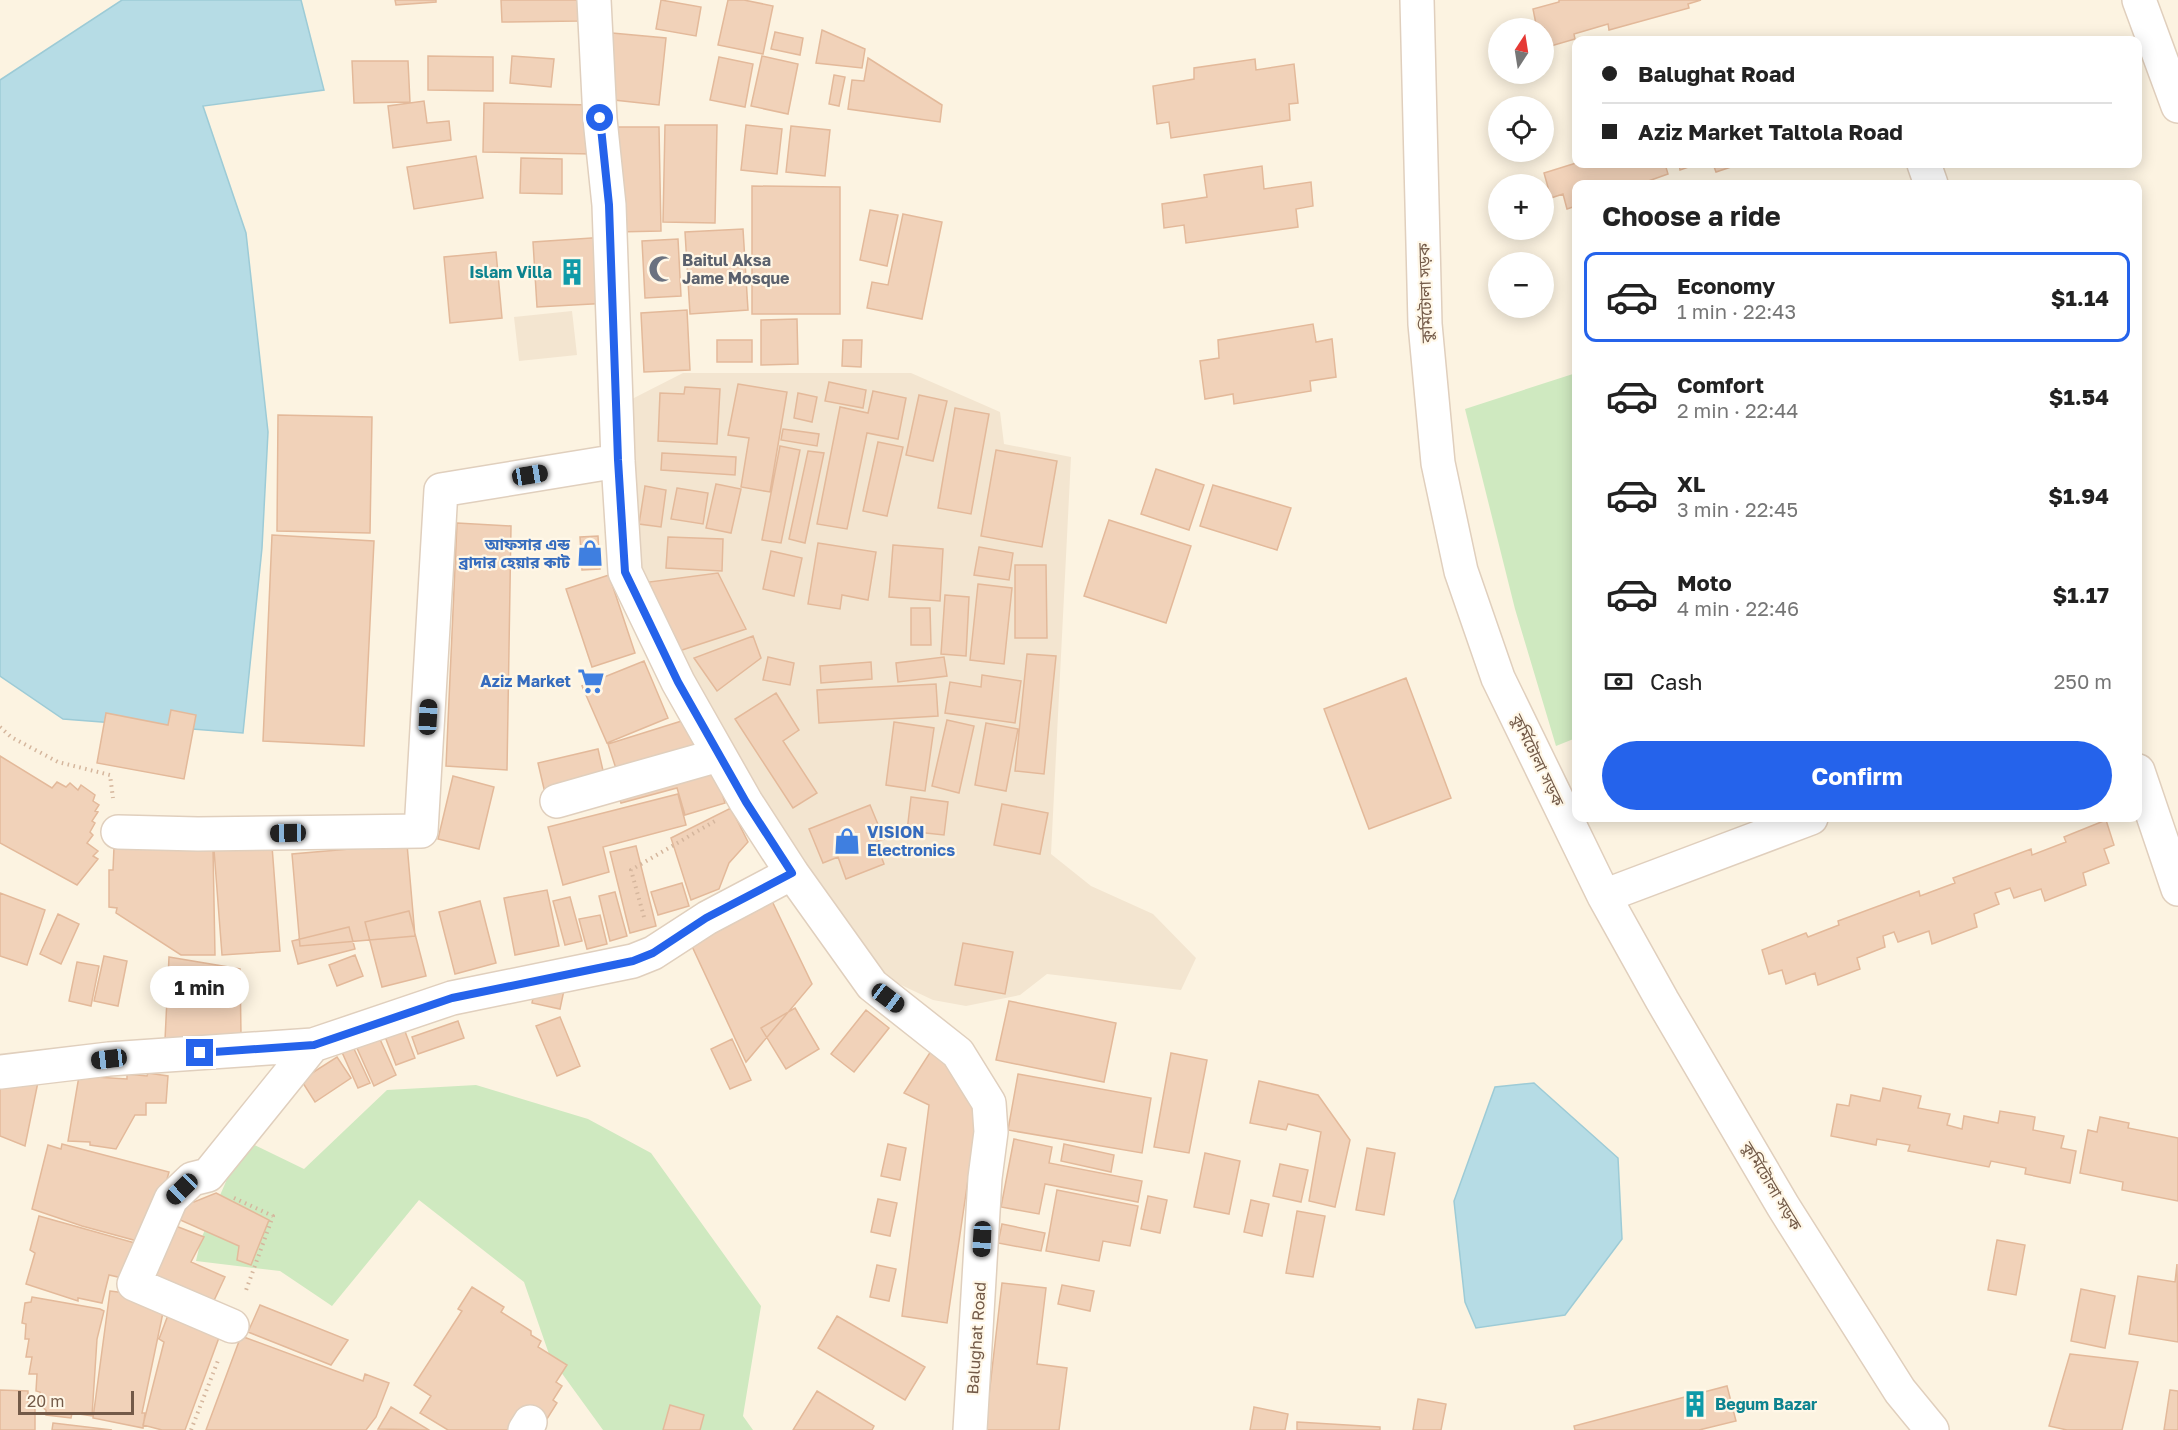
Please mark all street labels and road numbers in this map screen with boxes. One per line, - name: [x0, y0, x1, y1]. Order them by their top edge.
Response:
- street label: কুর্মিটোলা সড়ক: [1413, 242, 1437, 344]
- street label: কুর্মিটোলা সড়ক: [1507, 710, 1569, 810]
- street label: কুর্মিটোলা সড়ক: [1737, 1137, 1807, 1235]
- street label: Balughat Road: [962, 1281, 990, 1395]

